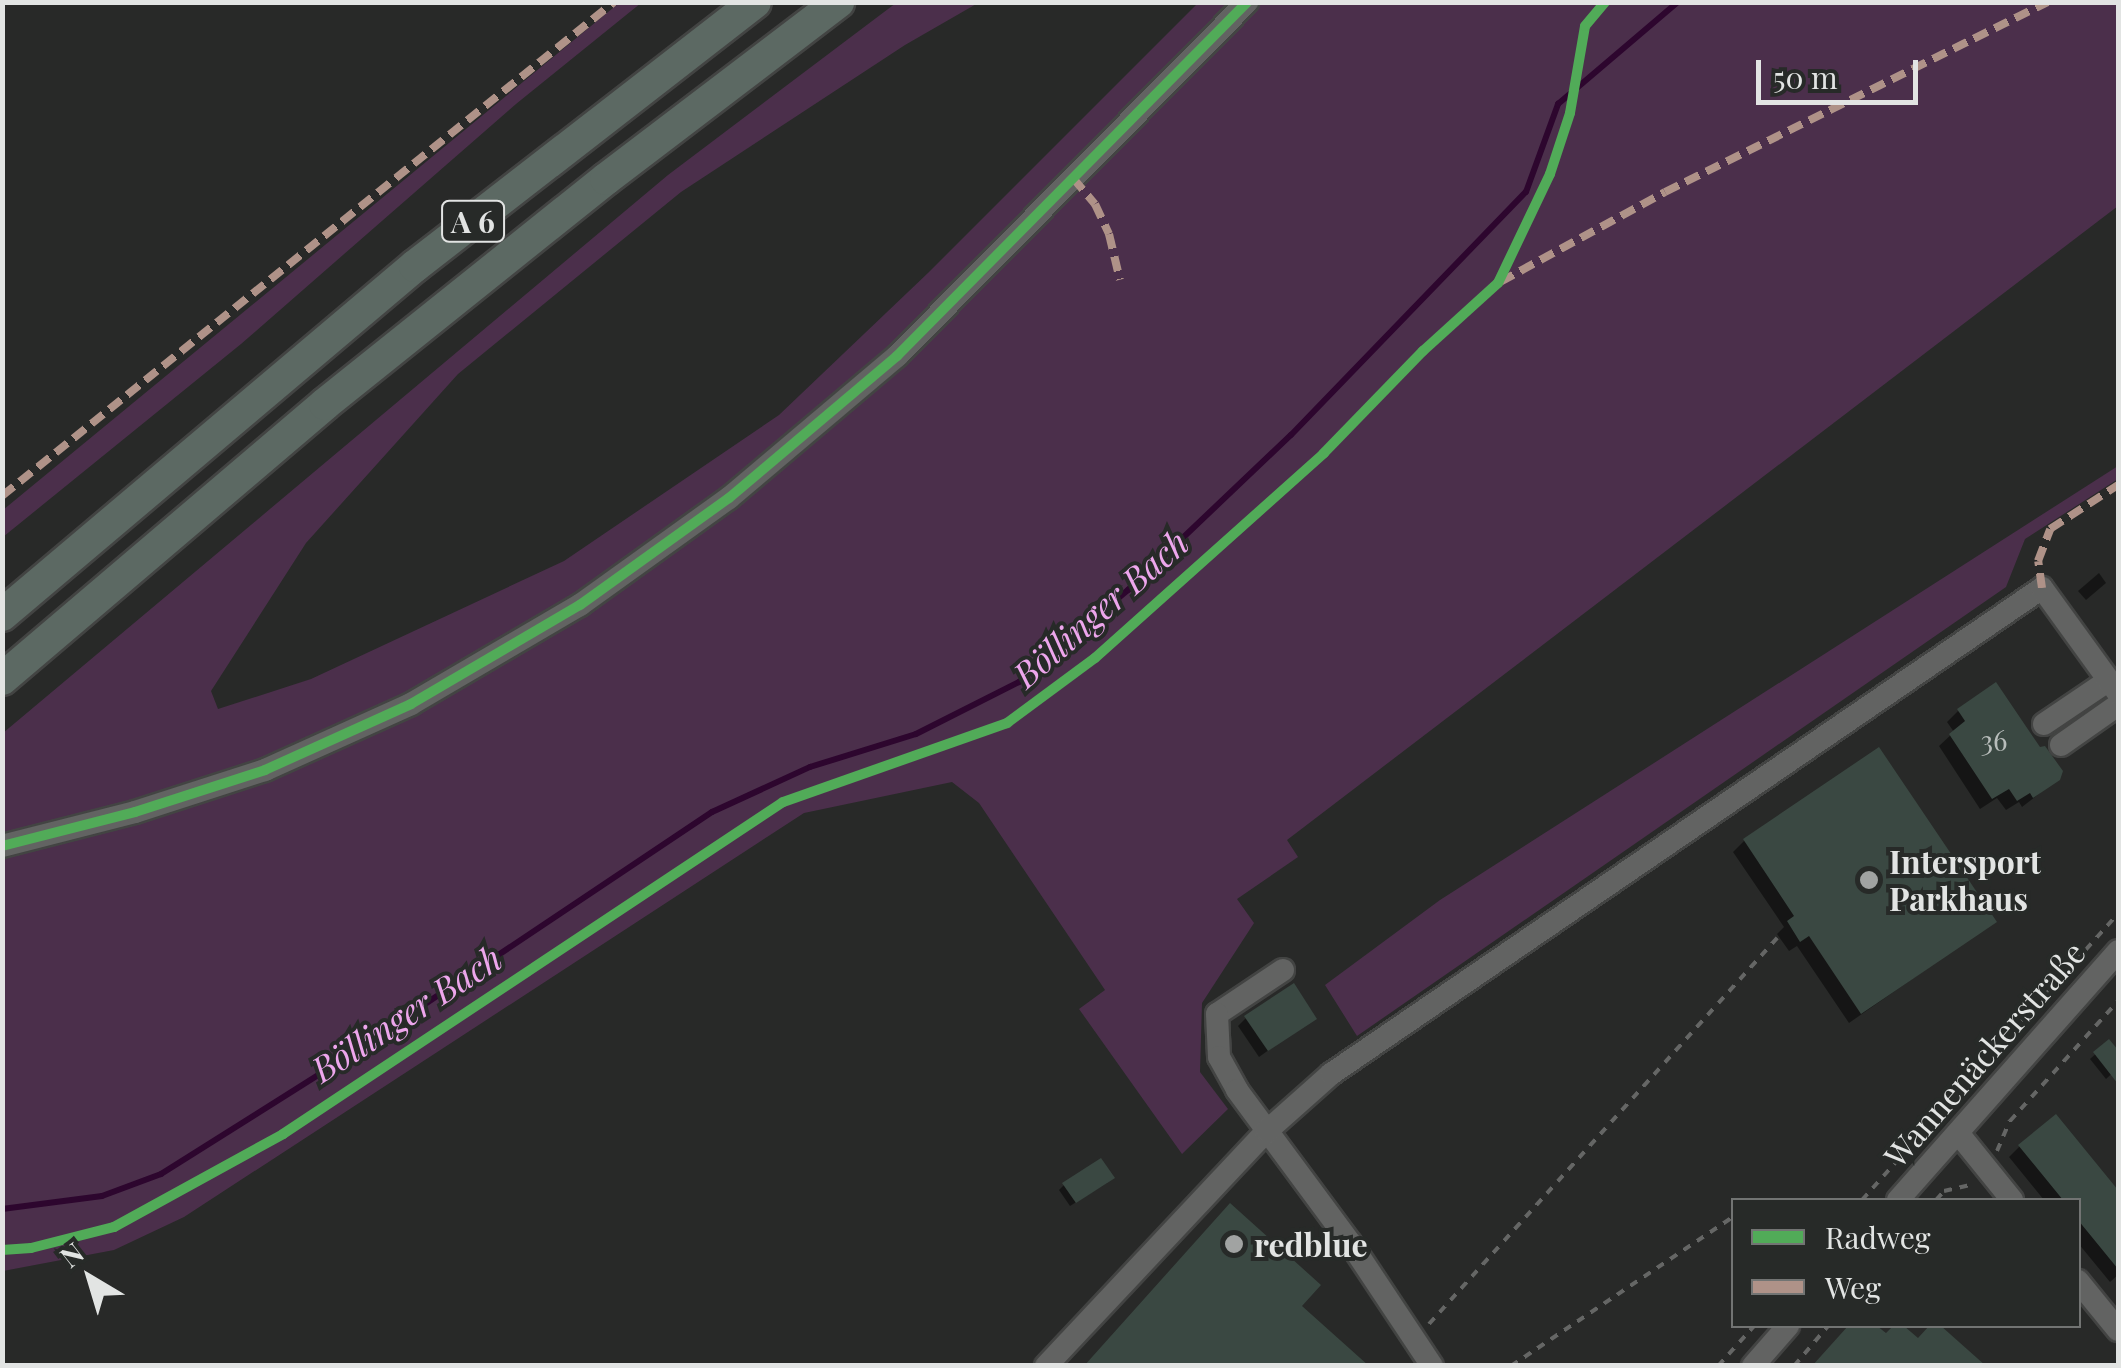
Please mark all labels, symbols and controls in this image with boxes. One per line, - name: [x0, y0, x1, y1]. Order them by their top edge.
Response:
- scale bar: [1761, 40, 1924, 102]
- text: 50 m: [1773, 57, 1838, 97]
- road number: A 6: [440, 196, 506, 246]
- water label: Böllinger Bach: [1004, 521, 1196, 695]
- house number: 36: [1980, 723, 2008, 757]
- place label: Intersport Parkhaus: [1889, 843, 2041, 918]
- marker: Intersport Parkhaus: [1858, 869, 1880, 891]
- street label: Wannenäckerstraße: [1876, 933, 2092, 1175]
- water label: Böllinger Bach: [303, 936, 509, 1090]
- legend: [1731, 1198, 2081, 1328]
- text: Radweg: [1825, 1217, 1931, 1257]
- place label: redblue: [1254, 1225, 1368, 1263]
- north arrow: [40, 1228, 140, 1328]
- text: N: [52, 1233, 91, 1275]
- marker: redblue: [1223, 1233, 1245, 1255]
- text: Weg: [1825, 1267, 1881, 1307]

